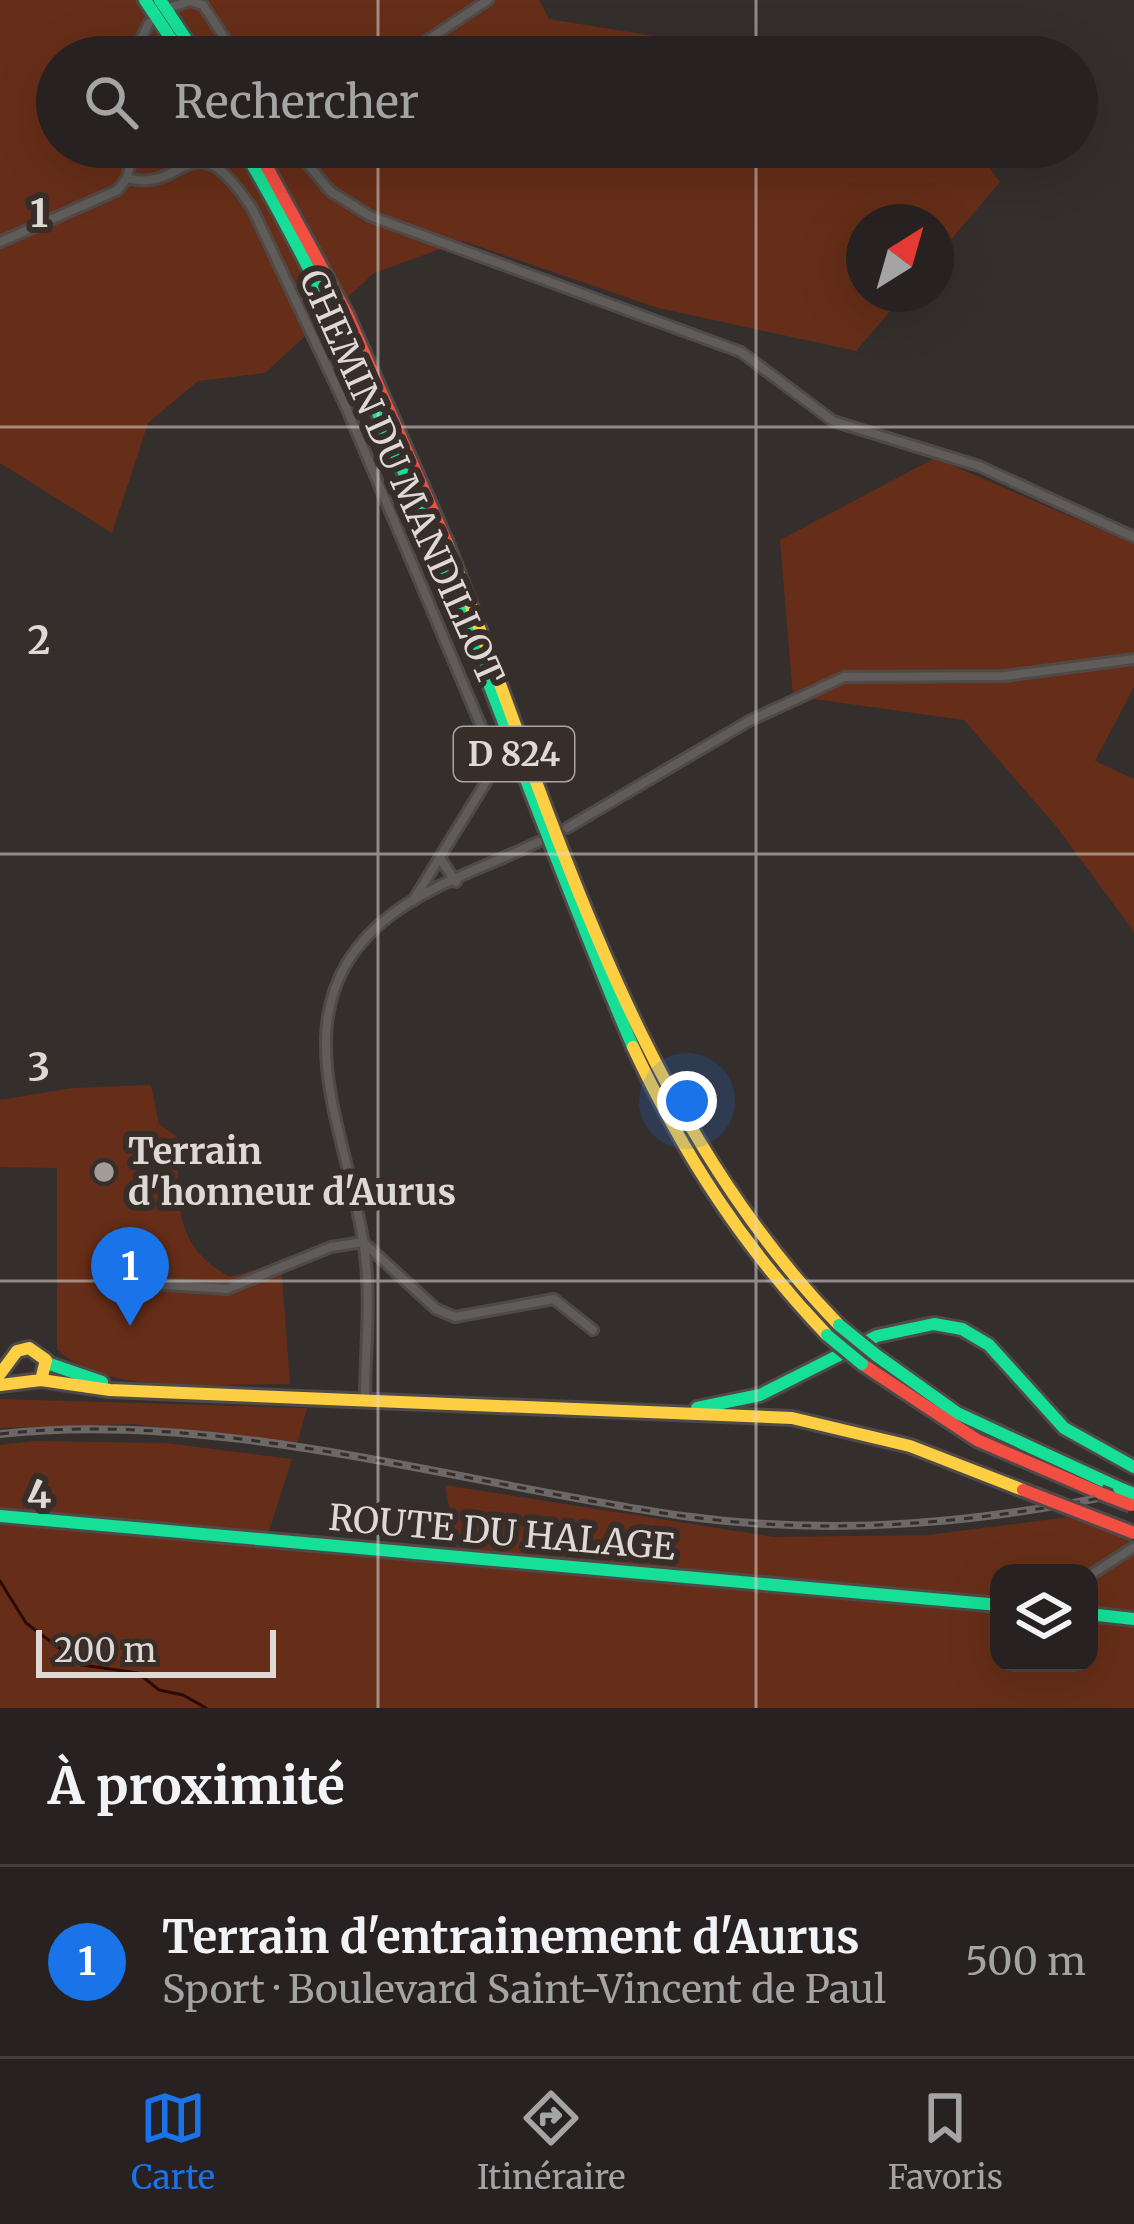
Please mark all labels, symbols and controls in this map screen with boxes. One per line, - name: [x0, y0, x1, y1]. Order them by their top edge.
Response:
- search box: [36, 36, 1098, 168]
- icon: search: [78, 69, 144, 135]
- text: Rechercher: [174, 74, 419, 130]
- text: 1: [30, 189, 48, 238]
- north arrow: [846, 204, 954, 312]
- street label: CHEMIN DU MANDILLOT: [290, 263, 513, 692]
- text: 2: [28, 616, 50, 665]
- road number: D 824: [454, 727, 574, 781]
- text: 3: [28, 1043, 50, 1092]
- your location: [657, 1071, 717, 1131]
- place label: Terrain d'honneur d'Aurus: [128, 1129, 456, 1215]
- marker: Terrain d'honneur d'Aurus: [91, 1159, 117, 1185]
- pin: 1: [91, 1227, 169, 1326]
- text: 4: [27, 1470, 52, 1519]
- street label: ROUTE DU HALAGE: [327, 1495, 677, 1570]
- map controls: [990, 1564, 1098, 1672]
- button: layers: [990, 1564, 1098, 1672]
- scale bar: [36, 1624, 276, 1677]
- text: 200 m: [54, 1630, 156, 1671]
- text: À proximité: [48, 1754, 345, 1818]
- text: Terrain d'entrainement d'Aurus: [162, 1909, 860, 1965]
- text: 1: [78, 1937, 96, 1986]
- text: 500 m: [965, 1937, 1086, 1986]
- text: Sport · Boulevard Saint-Vincent de Paul: [162, 1965, 886, 2014]
- tab: Carte: [131, 2085, 215, 2198]
- tab: Itinéraire: [477, 2085, 626, 2198]
- tab: Favoris: [888, 2085, 1003, 2198]

